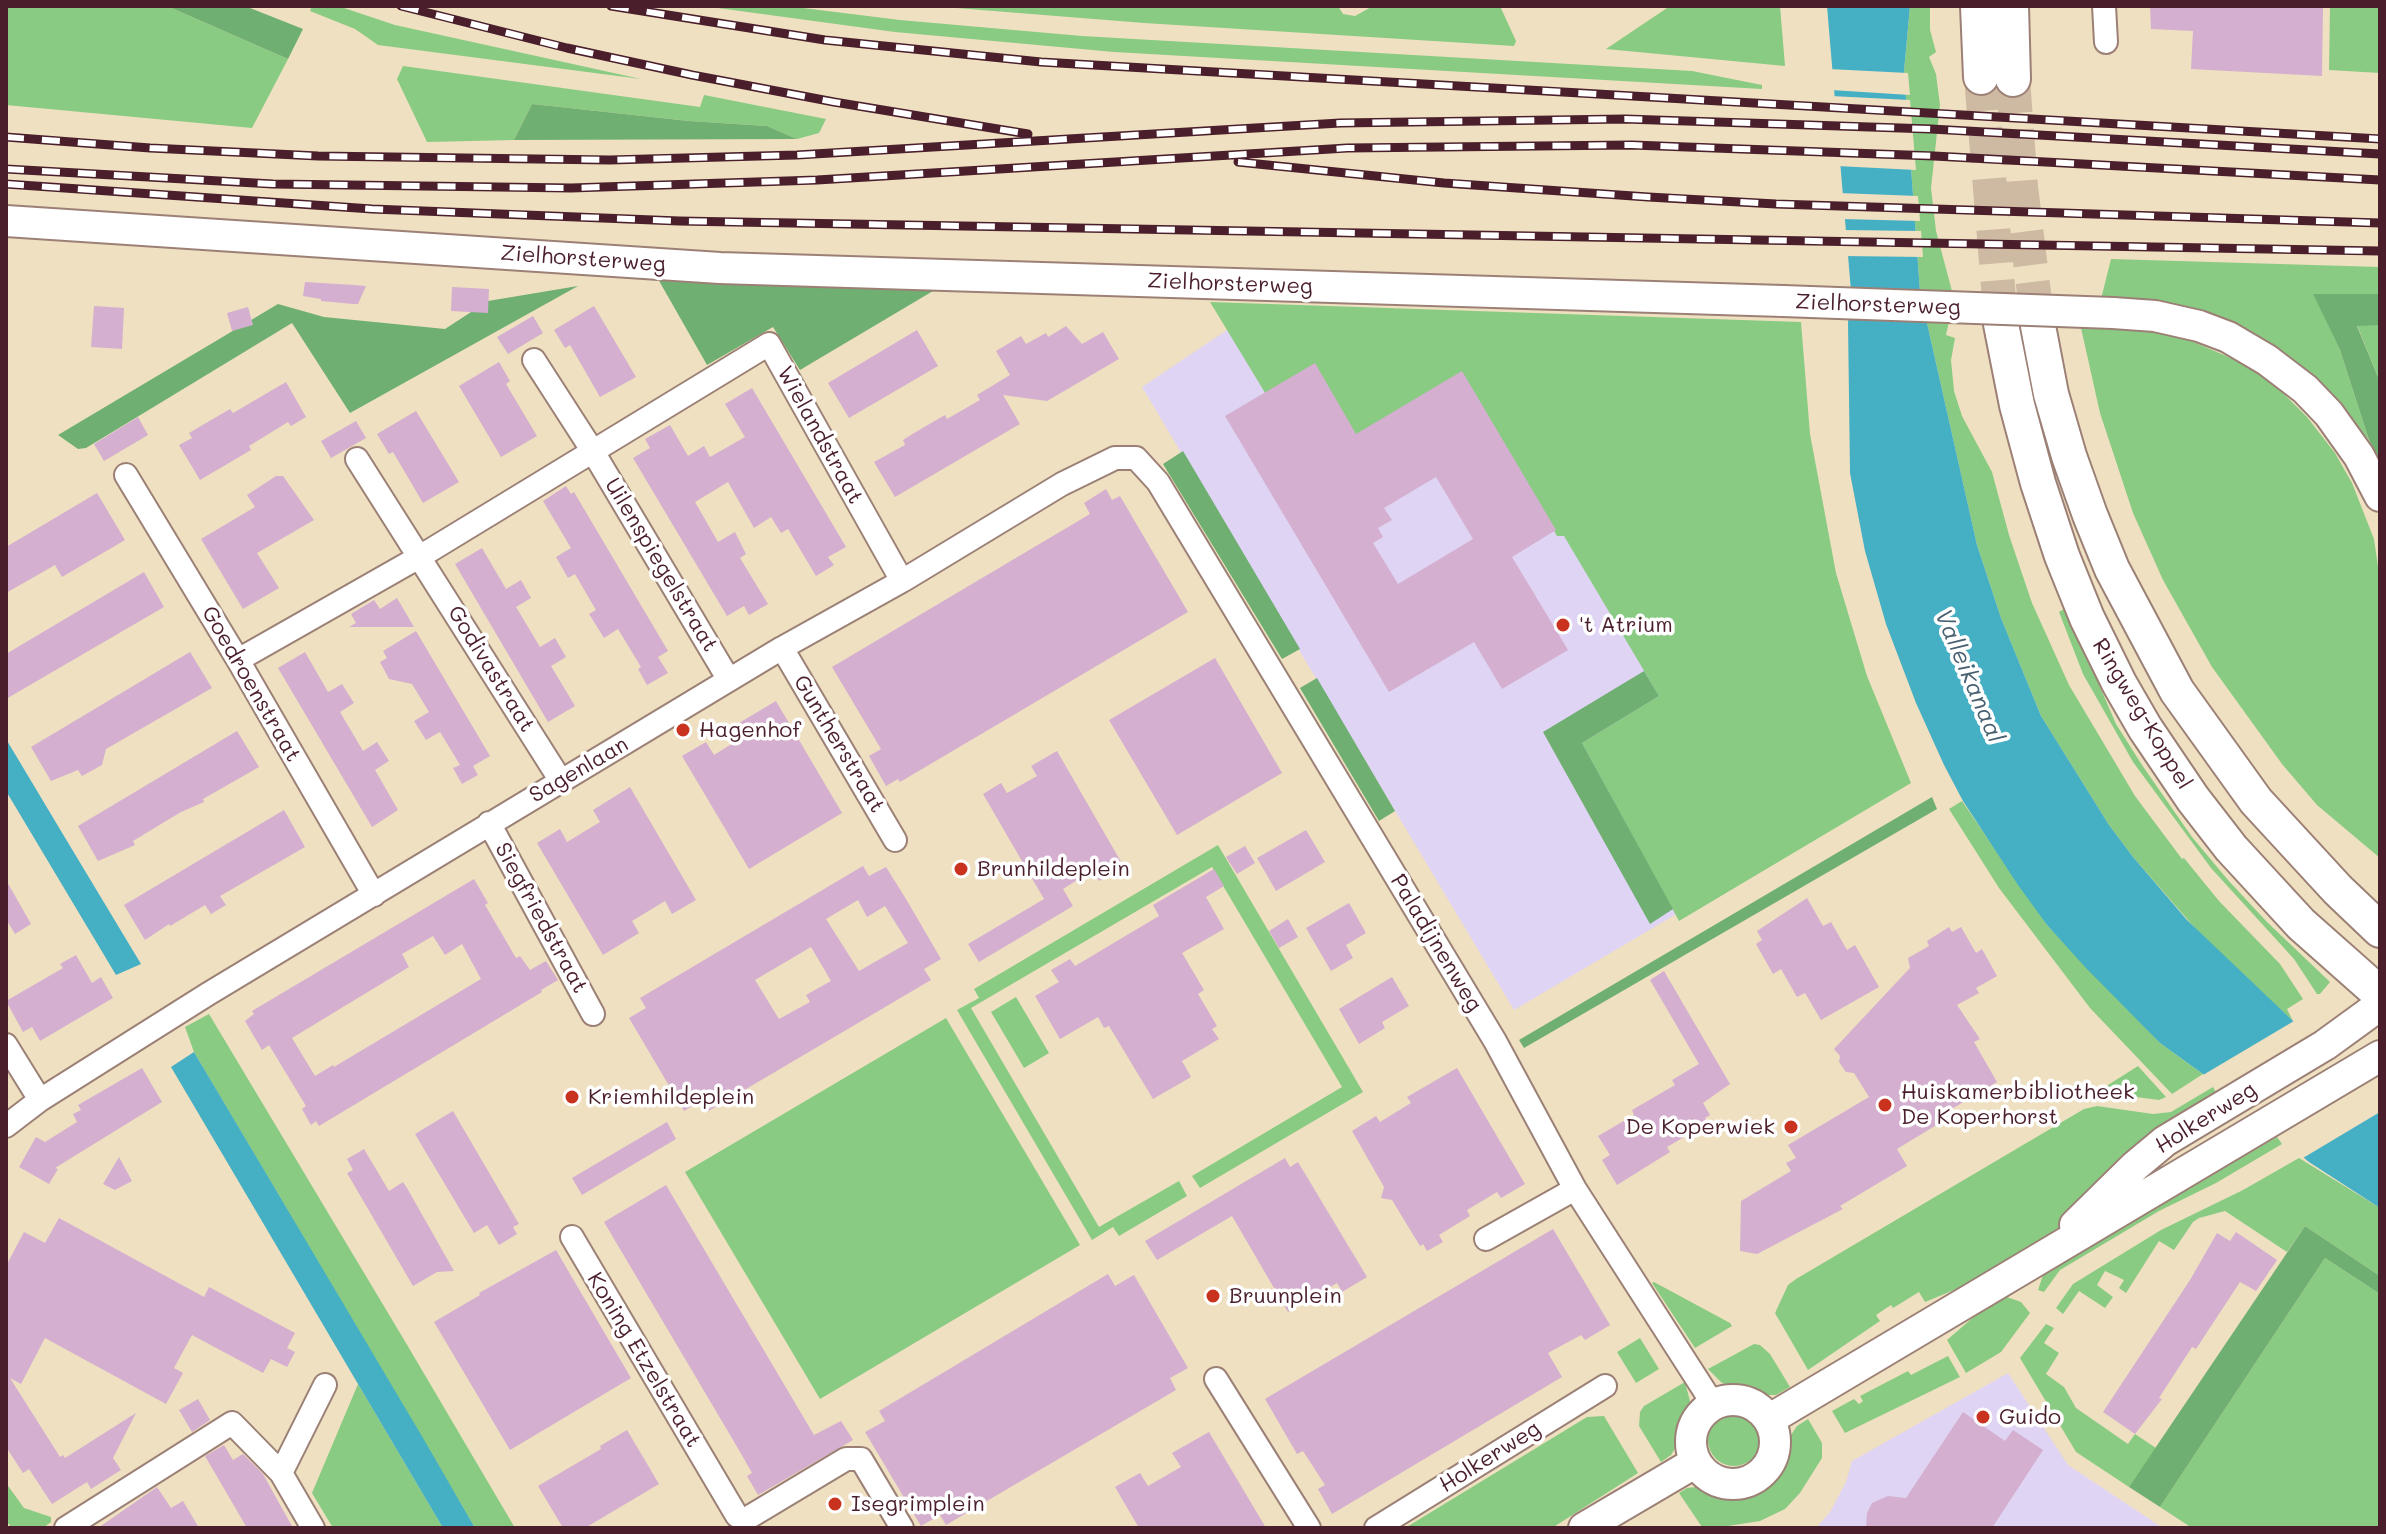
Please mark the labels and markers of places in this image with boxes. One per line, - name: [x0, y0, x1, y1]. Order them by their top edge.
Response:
- place label: 't Atrium: [1579, 612, 1673, 638]
- marker: 't Atrium: [1554, 616, 1572, 634]
- place label: Hagenhof: [699, 717, 801, 743]
- marker: Hagenhof: [674, 721, 692, 739]
- place label: Brunhildeplein: [977, 856, 1130, 882]
- marker: Brunhildeplein: [952, 860, 970, 878]
- place label: Huiskamerbibliotheek De Koperhorst: [1901, 1079, 2135, 1130]
- place label: Kriemhildeplein: [588, 1084, 754, 1110]
- marker: Kriemhildeplein: [563, 1088, 581, 1106]
- marker: Huiskamerbibliotheek De Koperhorst: [1876, 1096, 1894, 1114]
- place label: De Koperwiek: [1625, 1114, 1775, 1140]
- marker: De Koperwiek: [1782, 1118, 1800, 1136]
- place label: Bruunplein: [1229, 1283, 1342, 1309]
- marker: Bruunplein: [1204, 1287, 1222, 1305]
- place label: Guido: [1999, 1404, 2061, 1430]
- marker: Guido: [1974, 1408, 1992, 1426]
- place label: Isegrimplein: [851, 1491, 985, 1517]
- marker: Isegrimplein: [826, 1495, 844, 1513]

